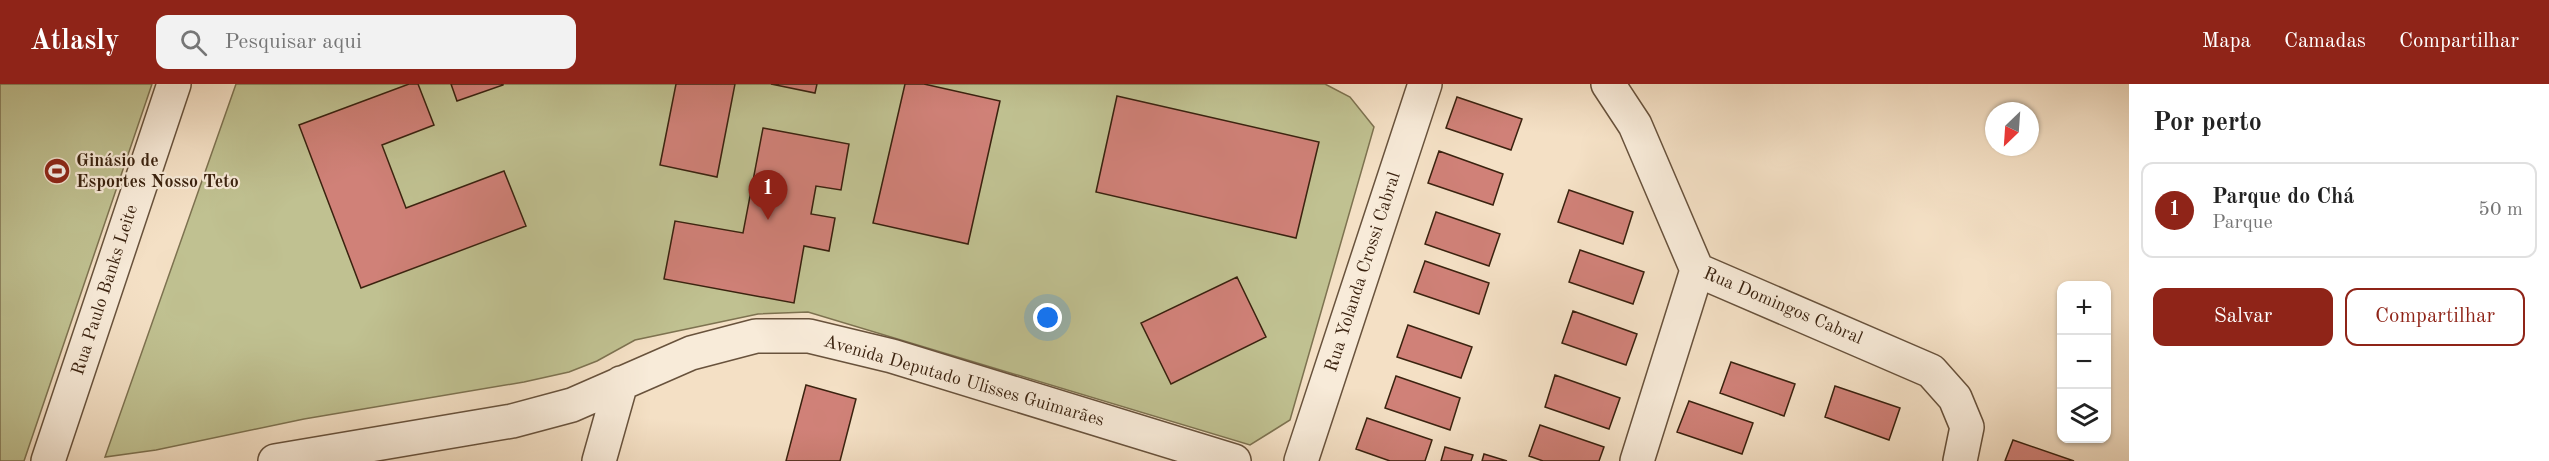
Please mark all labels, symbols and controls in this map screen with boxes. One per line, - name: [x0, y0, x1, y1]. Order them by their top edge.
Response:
- search box: [156, 15, 576, 69]
- icon: search: [177, 26, 210, 59]
- text: Atlasly: [30, 28, 120, 56]
- text: Pesquisar aqui: [225, 31, 362, 53]
- text: Mapa: [2202, 31, 2251, 52]
- text: Camadas: [2284, 31, 2366, 52]
- text: Compartilhar: [2399, 31, 2519, 52]
- north arrow: [1985, 102, 2039, 156]
- text: Por perto: [2153, 110, 2262, 136]
- place label: Ginásio de Esportes Nosso Teto: [76, 152, 239, 191]
- sports icon: Ginásio de Esportes Nosso Teto: [42, 156, 72, 186]
- pin: 1: [748, 170, 788, 220]
- street label: Rua Yolanda Crossi Cabral: [1322, 170, 1404, 374]
- text: Parque do Chá: [2212, 186, 2354, 208]
- text: 1: [2169, 200, 2180, 220]
- text: 50 m: [2478, 200, 2523, 220]
- street label: Rua Paulo Banks Leite: [69, 202, 141, 378]
- text: Parque: [2212, 213, 2273, 233]
- street label: Rua Domingos Cabral: [1701, 264, 1865, 348]
- map controls: [2057, 281, 2111, 443]
- button: +: [2057, 281, 2111, 335]
- button: Salvar: [2153, 288, 2333, 346]
- button: Compartilhar: [2345, 288, 2525, 346]
- your location: [1033, 303, 1062, 332]
- street label: Avenida Deputado Ulisses Guimarães: [822, 332, 1106, 430]
- button: −: [2057, 335, 2111, 389]
- button: layers: [2057, 389, 2111, 443]

